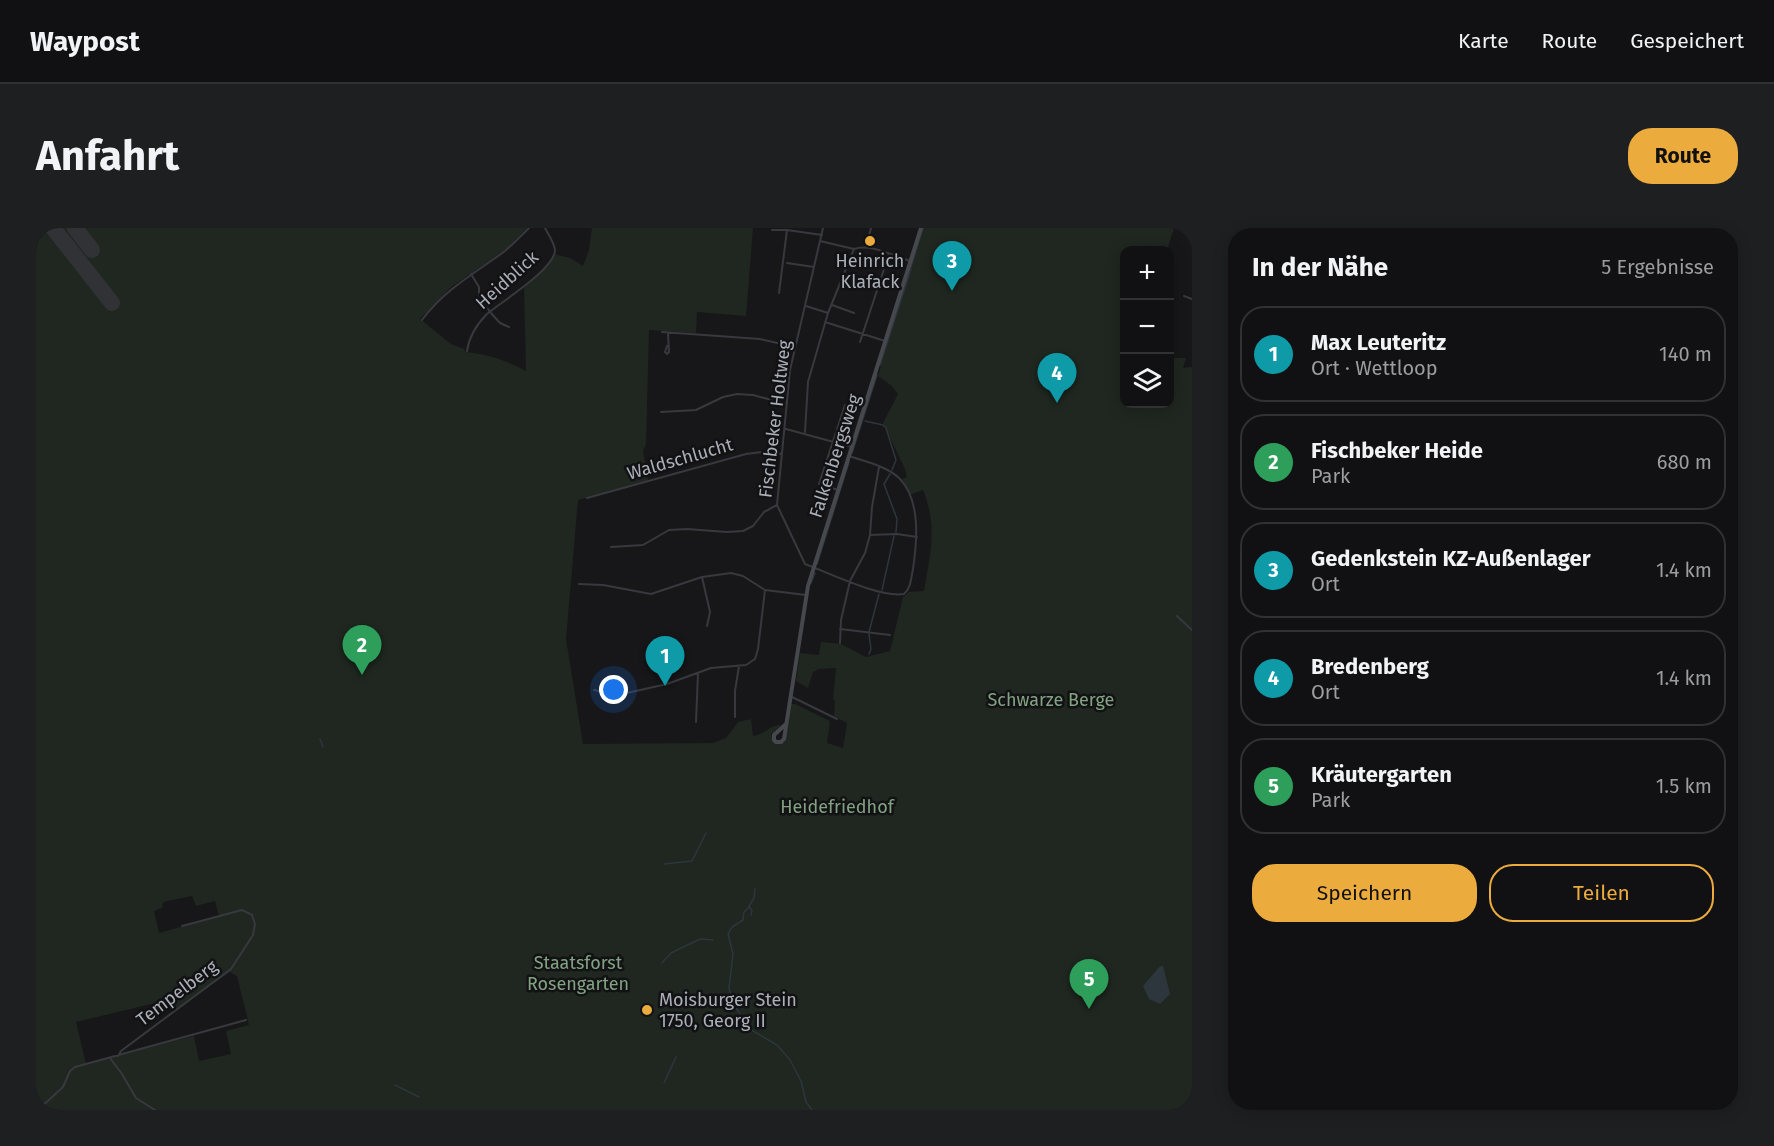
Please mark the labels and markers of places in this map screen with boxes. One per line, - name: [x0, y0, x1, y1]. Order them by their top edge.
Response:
- marker: Heinrich Klafack: [863, 234, 877, 248]
- pin: 3: [932, 242, 972, 291]
- place label: Heinrich Klafack: [836, 250, 904, 293]
- pin: 4: [1038, 354, 1076, 403]
- pin: 2: [342, 626, 382, 675]
- pin: 1: [646, 636, 684, 686]
- pin: 5: [1070, 960, 1108, 1009]
- place label: Moisburger Stein 1750, Georg II: [659, 989, 797, 1032]
- marker: Moisburger Stein 1750, Georg II: [640, 1003, 654, 1017]

